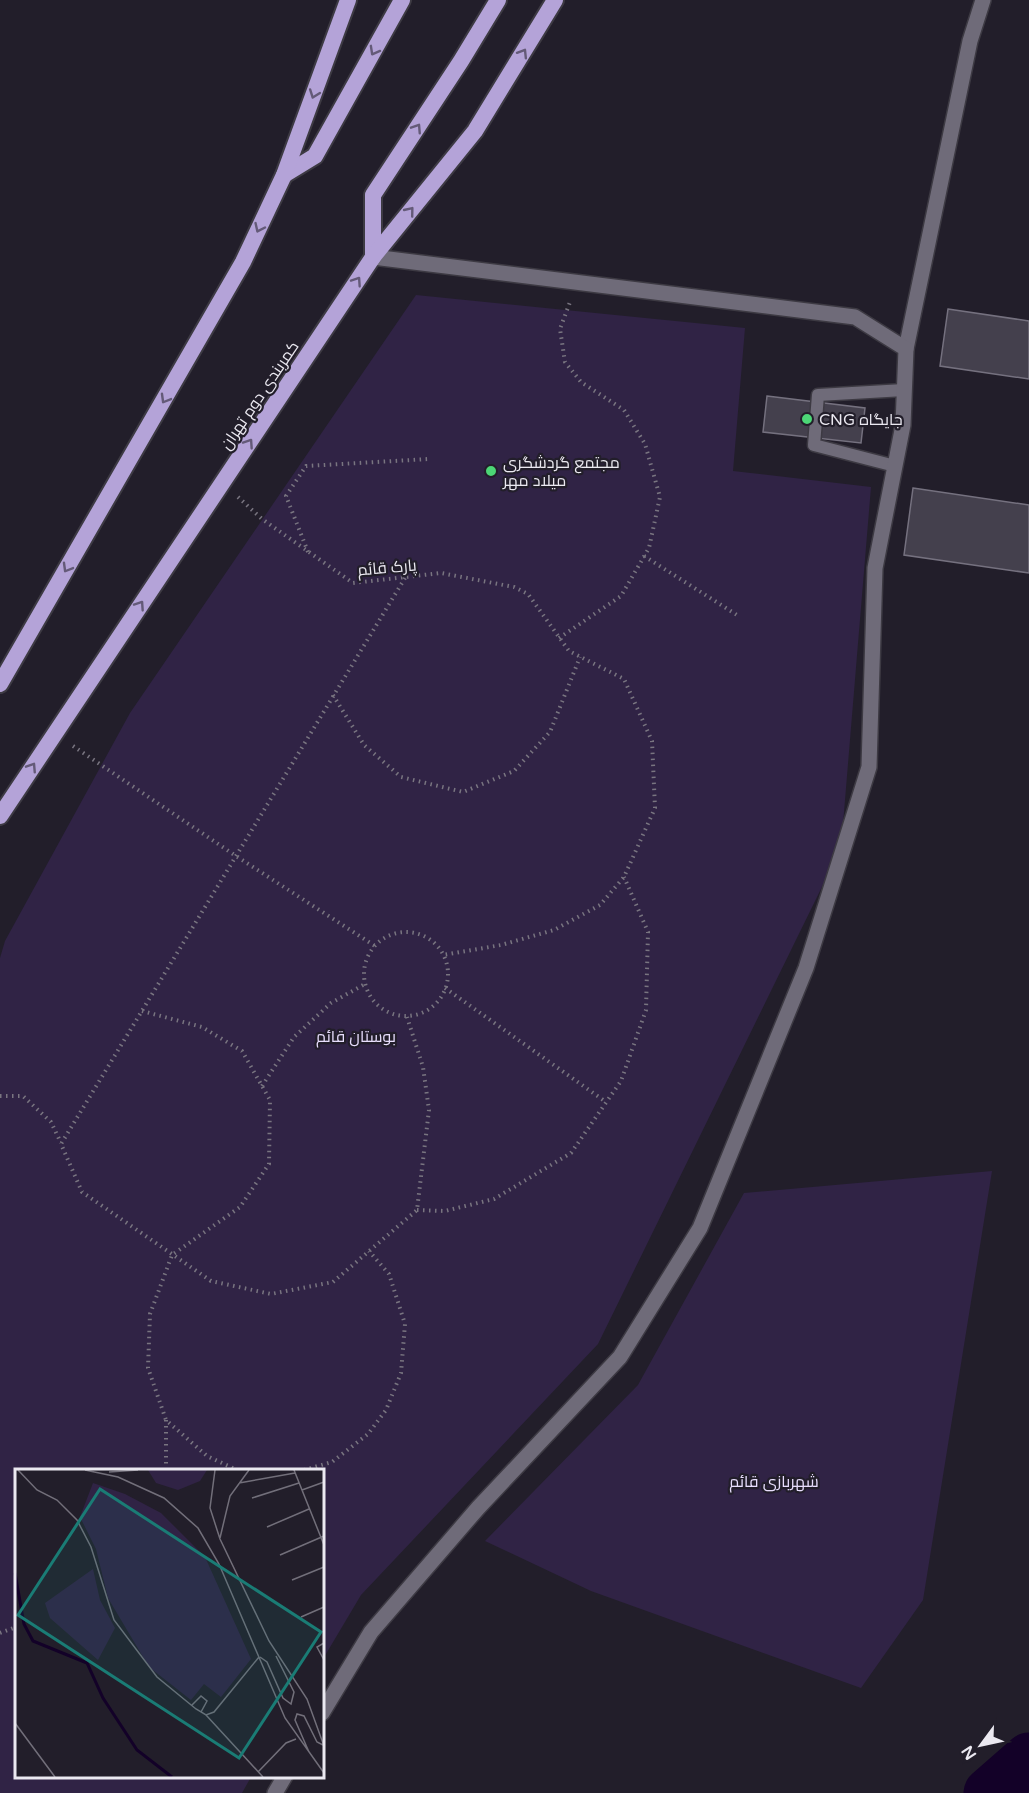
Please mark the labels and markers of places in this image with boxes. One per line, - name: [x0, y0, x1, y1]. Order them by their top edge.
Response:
- place label: CNG جایگاه: [819, 410, 903, 430]
- marker: CNG جایگاه: [800, 412, 814, 426]
- place label: مجتمع گردشگری میلاد مهر: [502, 453, 620, 491]
- marker: مجتمع گردشگری میلاد مهر: [484, 464, 498, 478]

